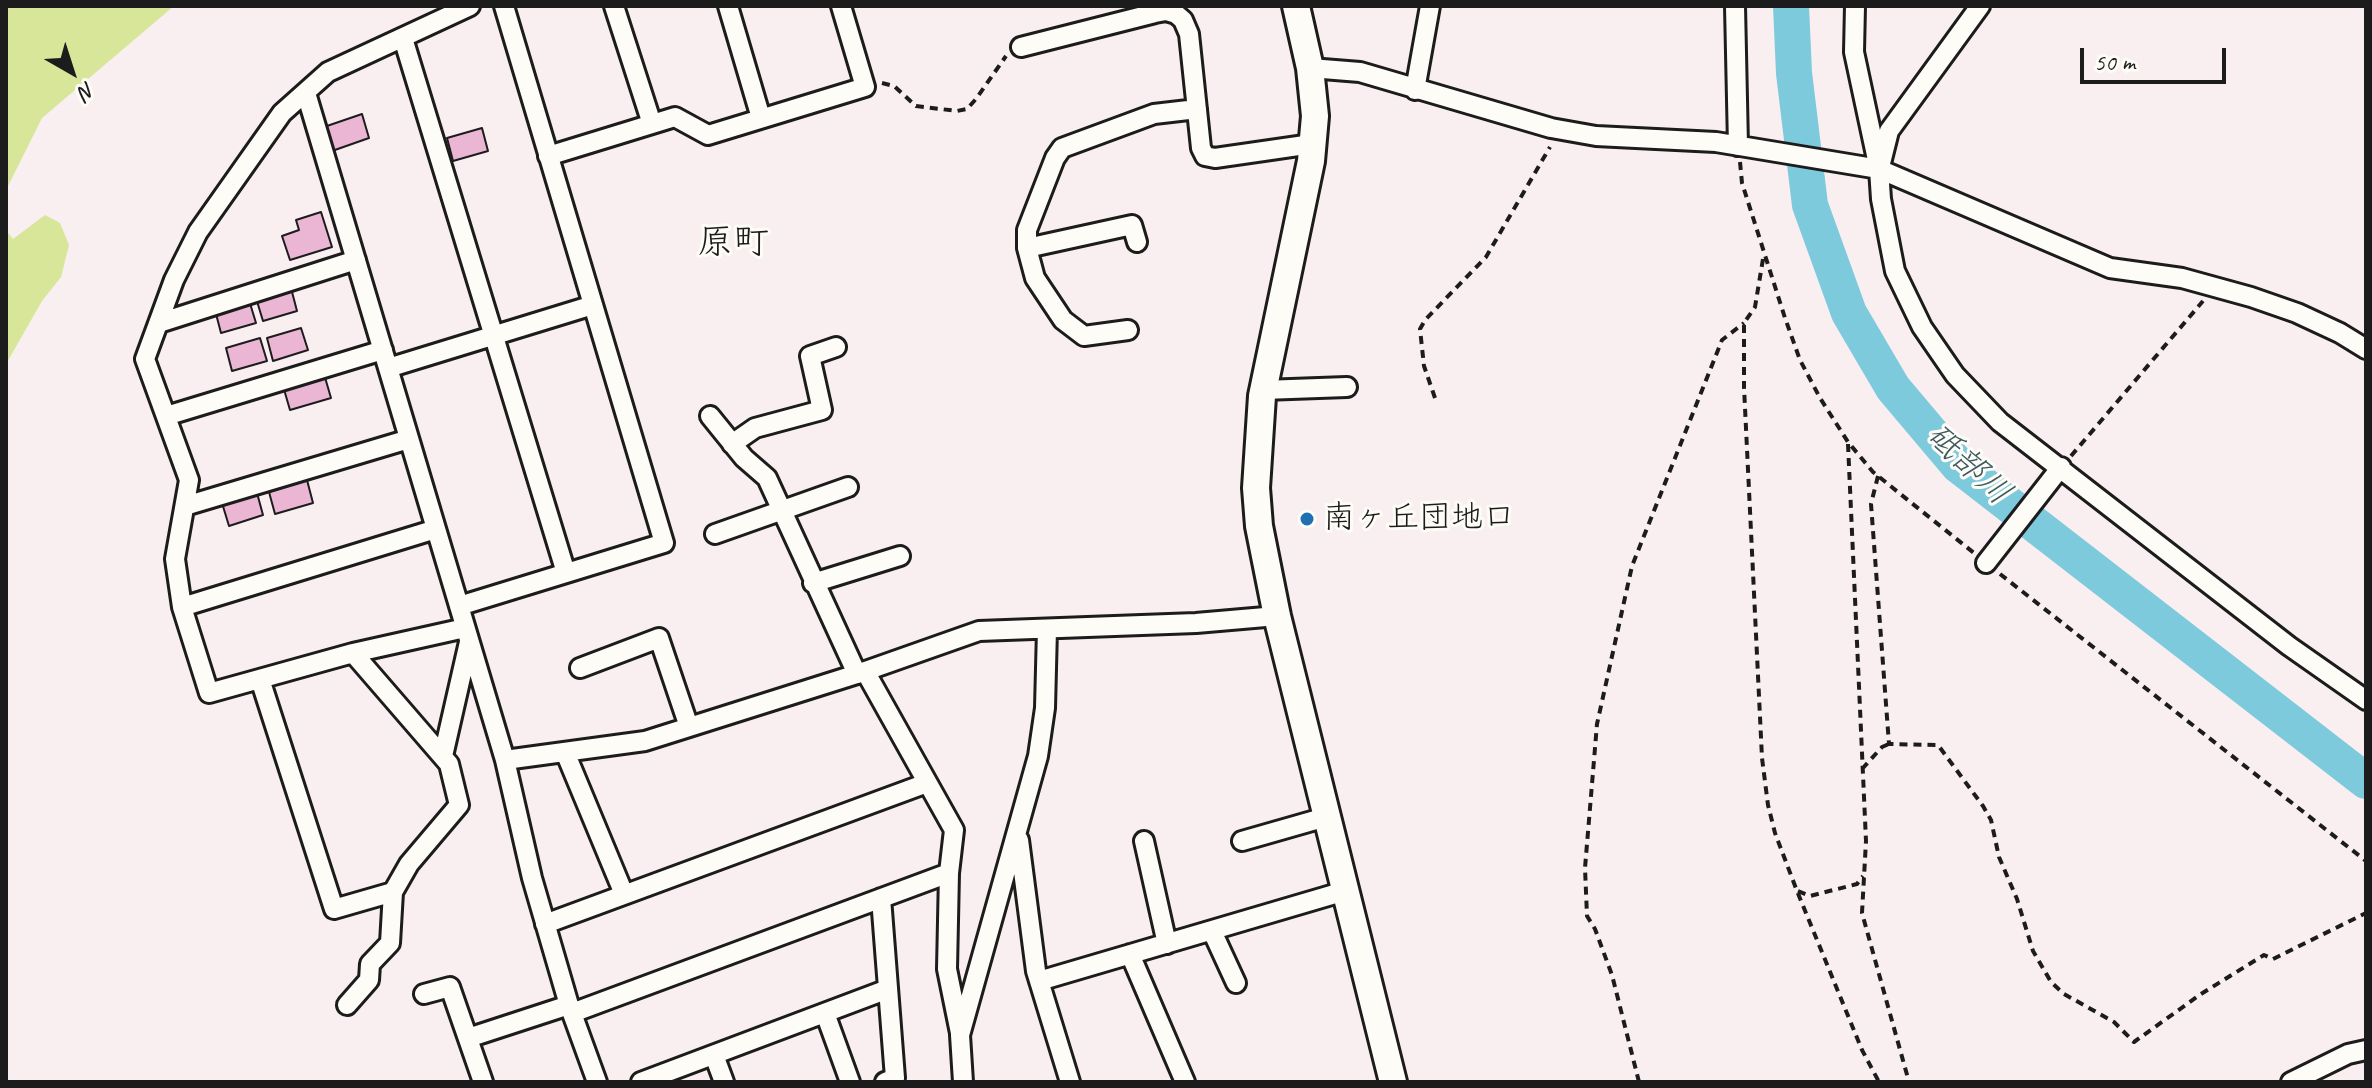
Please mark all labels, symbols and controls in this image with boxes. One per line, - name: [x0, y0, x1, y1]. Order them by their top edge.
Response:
- north arrow: [32, 32, 112, 112]
- scale bar: [2084, 32, 2230, 82]
- text: 50 m: [2094, 47, 2135, 77]
- text: N: [73, 75, 101, 106]
- district label: 原町: [697, 222, 769, 266]
- water label: 砥部川: [1917, 415, 2019, 515]
- place label: 南ヶ丘団地口: [1323, 500, 1515, 538]
- marker: 南ヶ丘団地口: [1298, 510, 1316, 528]

